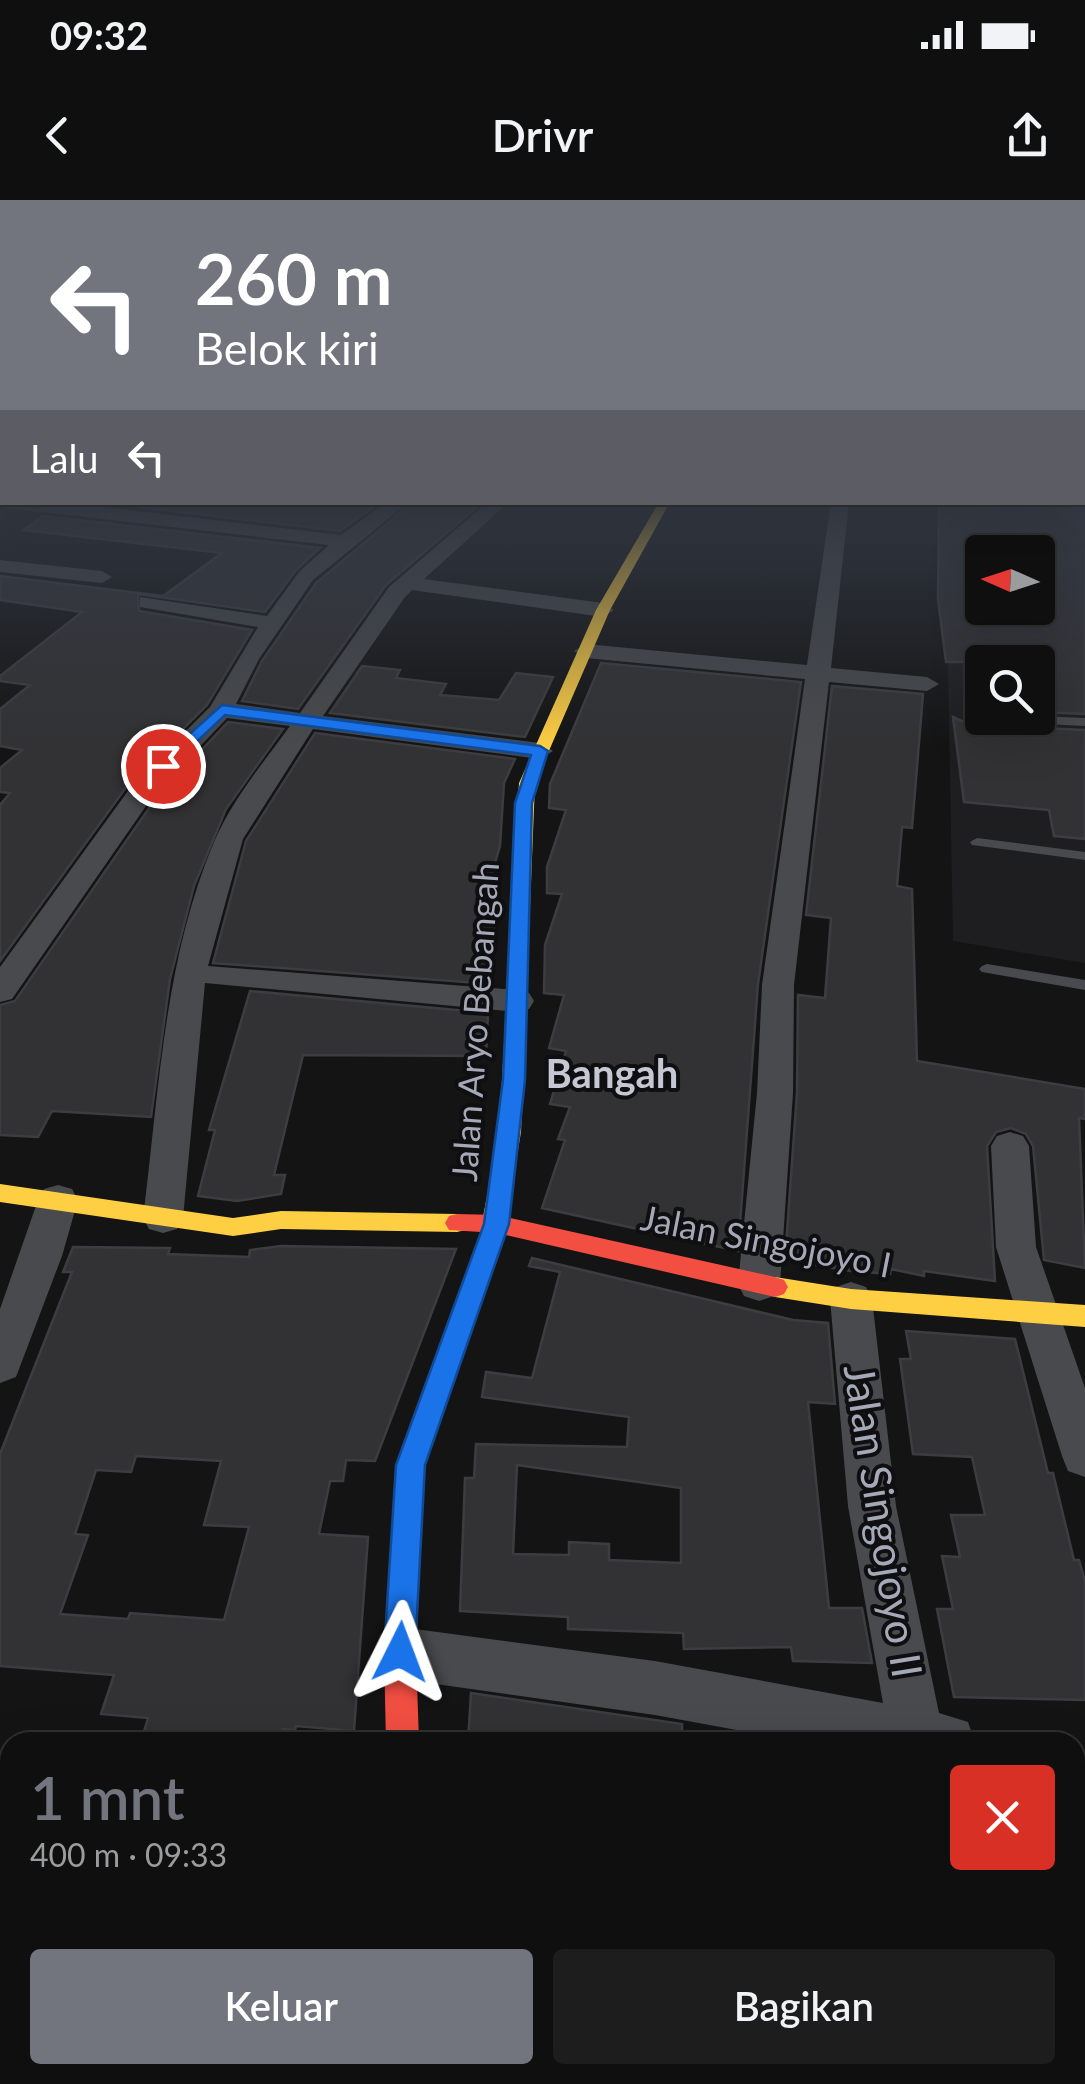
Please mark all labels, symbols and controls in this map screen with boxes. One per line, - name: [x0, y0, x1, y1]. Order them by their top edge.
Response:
- text: 09:32: [50, 12, 148, 58]
- icon: back: [30, 108, 85, 163]
- text: Drivr: [492, 108, 593, 162]
- icon: share: [1000, 108, 1055, 163]
- text: 260 m: [195, 236, 392, 320]
- icon: left: [30, 240, 160, 370]
- text: Belok kiri: [195, 321, 379, 375]
- icon: left: [119, 430, 174, 485]
- text: Lalu: [30, 435, 99, 481]
- north arrow: [965, 535, 1055, 625]
- map controls: [965, 535, 1055, 735]
- button: search: [965, 645, 1055, 735]
- pin: [121, 724, 206, 809]
- icon: arrive: [136, 739, 191, 794]
- street label: Jalan Aryo Bebangah: [442, 861, 506, 1183]
- district label: Bangah: [546, 1049, 678, 1097]
- street label: Jalan Singojoyo I: [638, 1195, 895, 1285]
- street label: Jalan Singojoyo II: [835, 1361, 933, 1681]
- position arrow: [348, 1600, 452, 1704]
- text: 1 mnt: [30, 1761, 185, 1833]
- button: close: [950, 1765, 1055, 1870]
- text: 400 m · 09:33: [30, 1835, 227, 1874]
- button: Keluar: [30, 1949, 533, 2064]
- button: Bagikan: [553, 1949, 1055, 2064]

